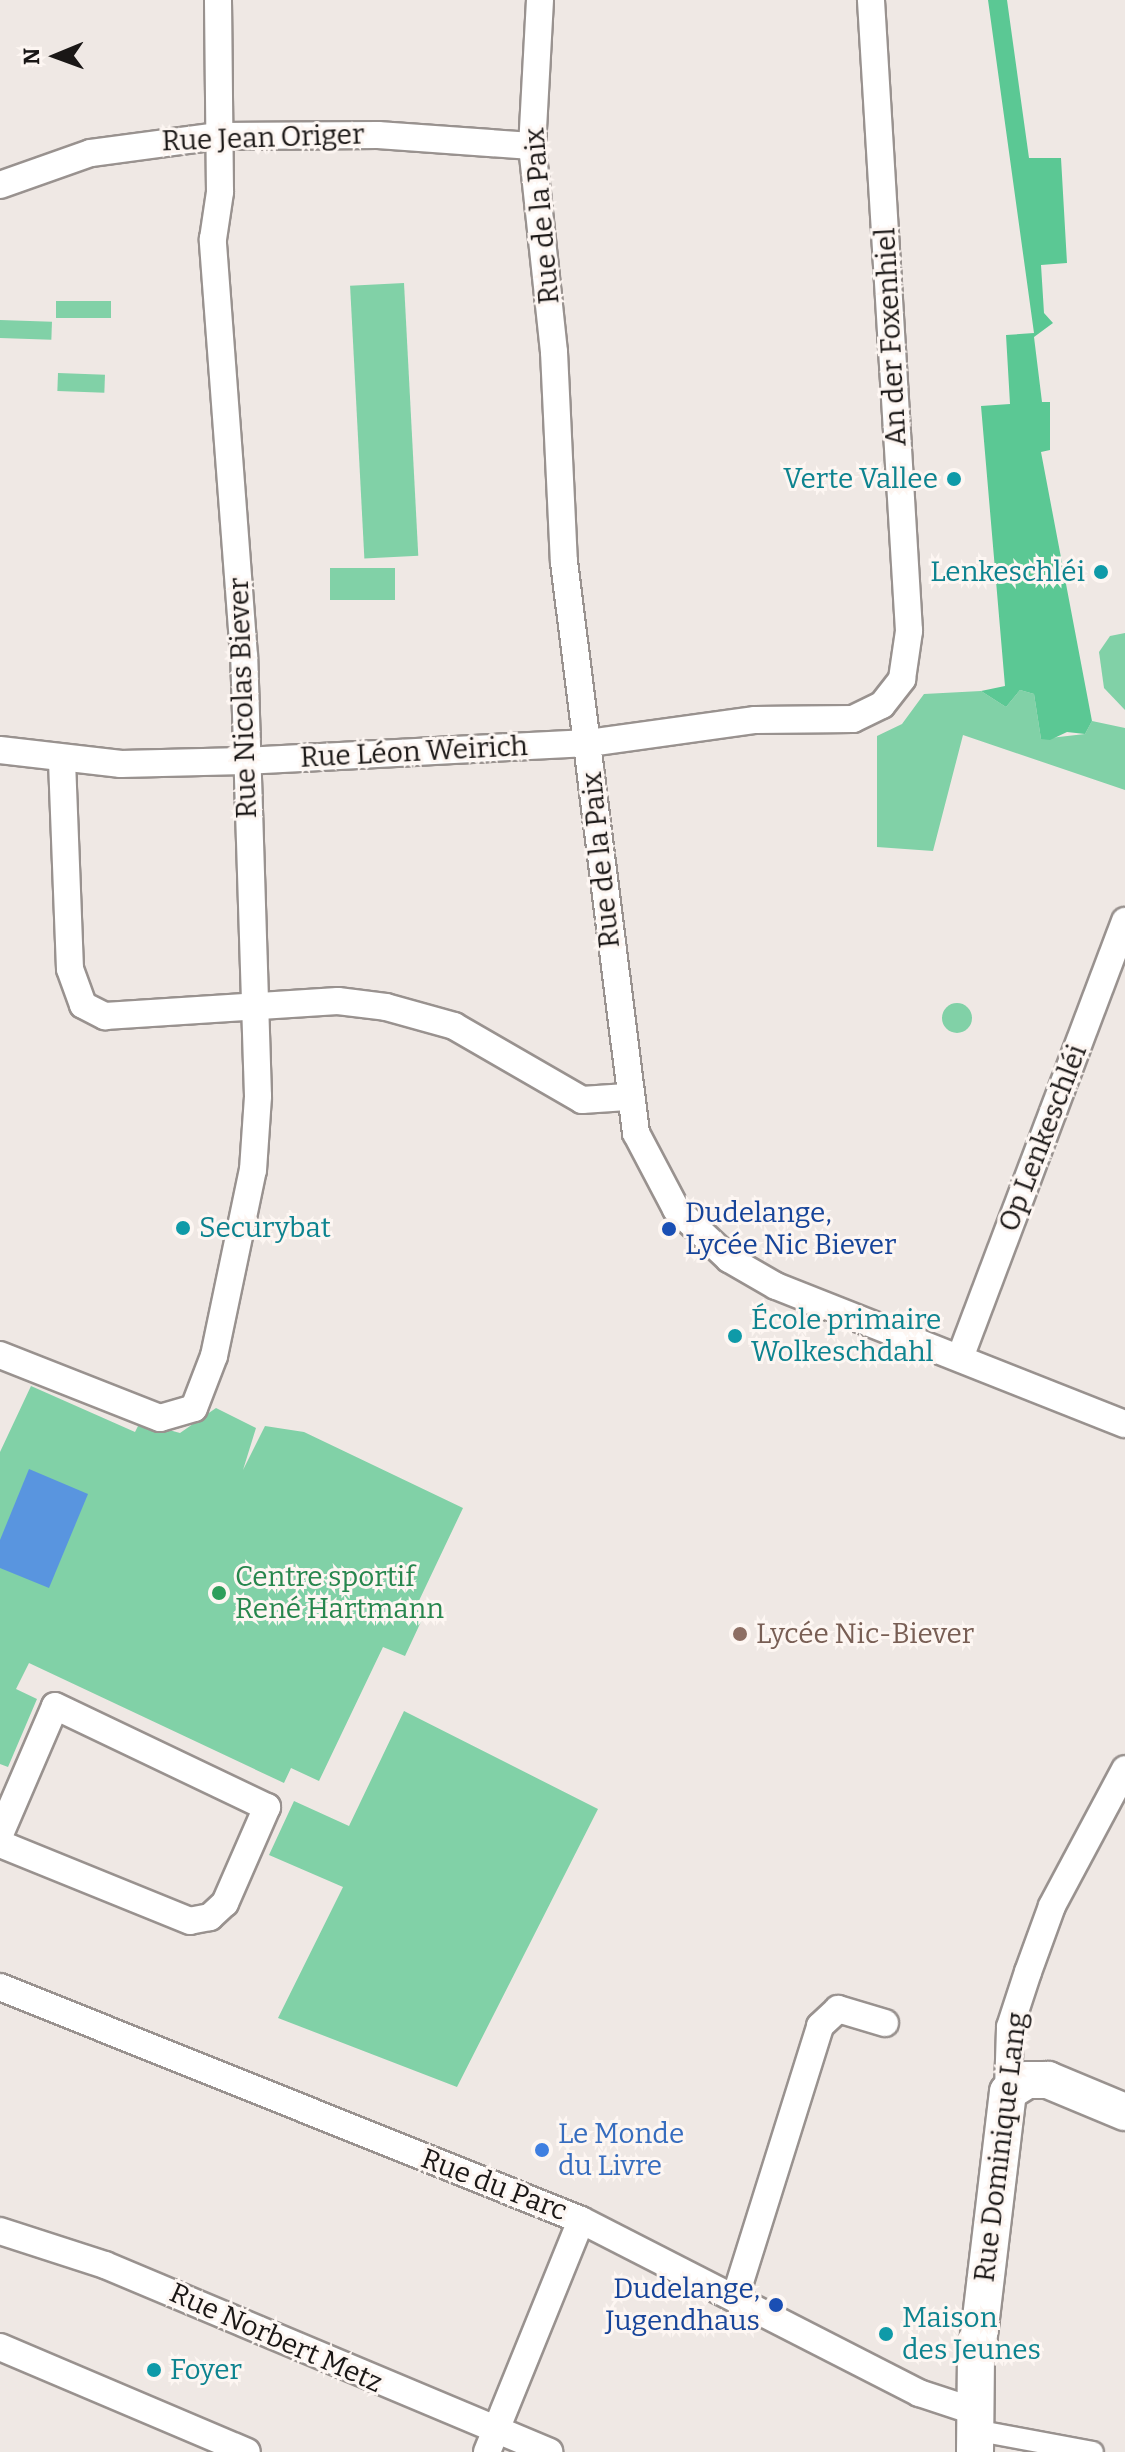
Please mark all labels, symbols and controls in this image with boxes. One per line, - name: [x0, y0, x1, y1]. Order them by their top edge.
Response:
- north arrow: [16, 16, 96, 96]
- text: N: [18, 48, 45, 65]
- street label: Rue Jean Origer: [161, 118, 365, 158]
- street label: Rue de la Paix: [518, 126, 566, 306]
- street label: An der Foxenhiel: [868, 227, 914, 447]
- place label: Verte Vallee: [783, 462, 938, 496]
- marker: Verte Vallee: [945, 470, 963, 488]
- place label: Lenkeschléi: [930, 555, 1085, 589]
- marker: Lenkeschléi: [1092, 563, 1110, 581]
- street label: Rue Nicolas Biever: [222, 577, 264, 819]
- street label: Rue Léon Weirich: [299, 729, 529, 775]
- street label: Rue de la Paix: [575, 770, 627, 950]
- street label: Op Lenkeschléi: [992, 1040, 1094, 1236]
- place label: Dudelange, Lycée Nic Biever: [685, 1196, 896, 1262]
- place label: Securybat: [199, 1211, 331, 1245]
- marker: Securybat: [174, 1219, 192, 1237]
- marker: Dudelange, Lycée Nic Biever: [660, 1220, 678, 1238]
- place label: École primaire Wolkeschdahl: [751, 1303, 941, 1369]
- marker: École primaire Wolkeschdahl: [726, 1327, 744, 1345]
- place label: Centre sportif René Hartmann: [235, 1560, 444, 1626]
- marker: Centre sportif René Hartmann: [210, 1584, 228, 1602]
- place label: Lycée Nic-Biever: [756, 1617, 974, 1651]
- marker: Lycée Nic-Biever: [731, 1625, 749, 1643]
- street label: Rue Dominique Lang: [968, 2010, 1034, 2284]
- place label: Le Monde du Livre: [558, 2117, 684, 2183]
- marker: Le Monde du Livre: [533, 2141, 551, 2159]
- street label: Rue du Parc: [416, 2142, 572, 2228]
- place label: Dudelange, Jugendhaus: [605, 2272, 760, 2338]
- street label: Rue Norbert Metz: [165, 2276, 387, 2400]
- marker: Dudelange, Jugendhaus: [767, 2296, 785, 2314]
- place label: Maison des Jeunes: [902, 2301, 1041, 2367]
- marker: Maison des Jeunes: [877, 2325, 895, 2343]
- place label: Foyer: [170, 2353, 242, 2387]
- marker: Foyer: [145, 2361, 163, 2379]

